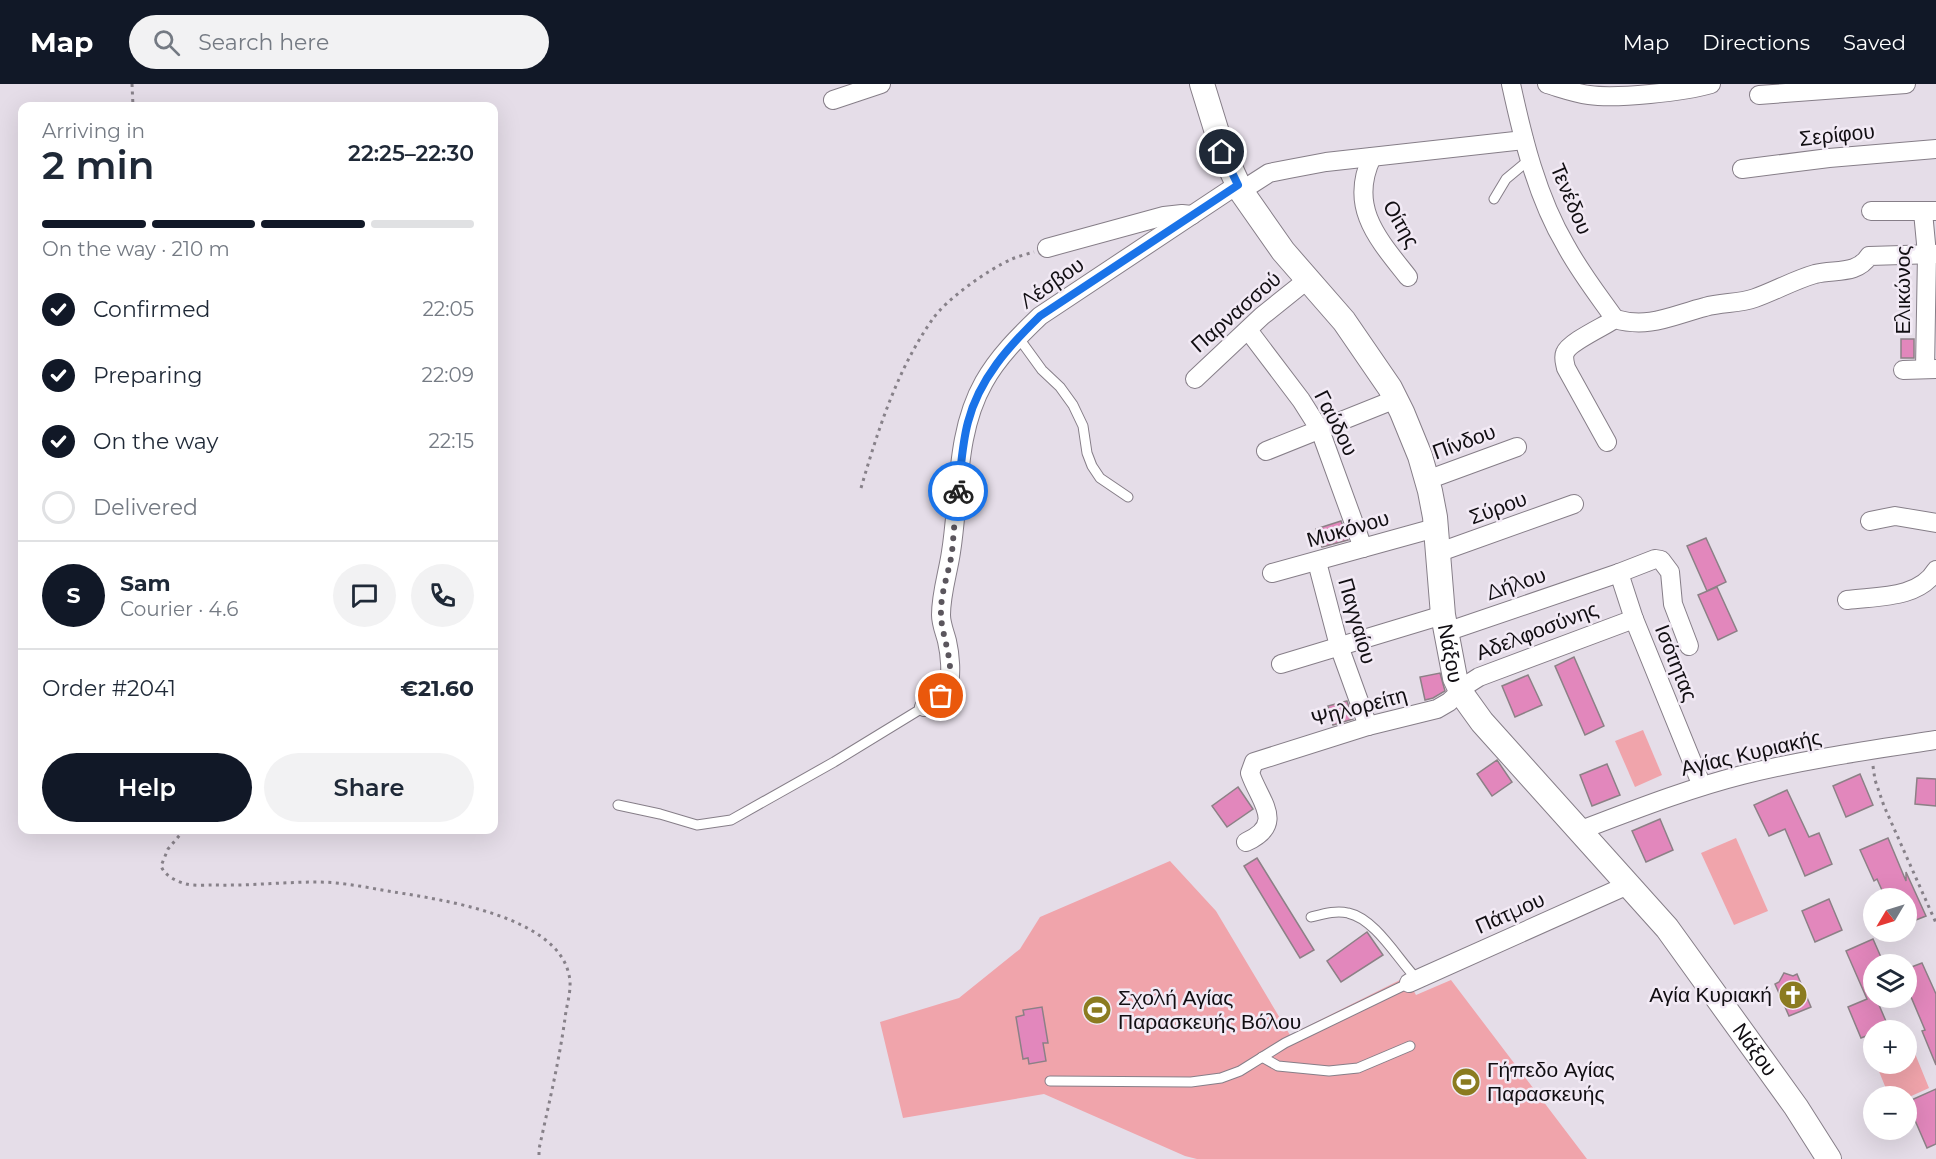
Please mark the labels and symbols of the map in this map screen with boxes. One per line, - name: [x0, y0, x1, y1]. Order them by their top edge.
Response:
- street label: Σερίφου: [1798, 118, 1876, 151]
- pin: [1196, 126, 1247, 177]
- street label: Τενέδου: [1545, 160, 1598, 238]
- street label: Οίτης: [1378, 195, 1425, 252]
- street label: Ελικώνος: [1890, 246, 1915, 335]
- street label: Λέσβου: [1015, 252, 1088, 314]
- street label: Παρνασσού: [1186, 266, 1286, 357]
- street label: Γαύδου: [1309, 386, 1363, 460]
- street label: Πίνδου: [1429, 419, 1499, 464]
- courier: [928, 461, 988, 521]
- street label: Σύρου: [1466, 486, 1530, 529]
- street label: Μυκόνου: [1304, 505, 1392, 552]
- street label: Δήλου: [1483, 562, 1549, 605]
- street label: Παγγαίου: [1333, 575, 1382, 667]
- street label: Αδελφοσύνης: [1472, 596, 1601, 665]
- street label: Ισότητας: [1650, 621, 1703, 705]
- street label: Νάξου: [1433, 622, 1469, 685]
- pin: [915, 670, 966, 721]
- street label: Ψηλορείτη: [1308, 682, 1410, 731]
- street label: Αγίας Κυριακής: [1678, 724, 1823, 781]
- street label: Πάτμου: [1471, 886, 1548, 939]
- north arrow: [1863, 888, 1917, 942]
- church icon: Αγία Κυριακή: [1777, 979, 1809, 1011]
- place label: Αγία Κυριακή: [1649, 982, 1772, 1007]
- place label: Σχολή Αγίας Παρασκευής Βόλου: [1118, 985, 1301, 1034]
- sports icon: Σχολή Αγίας Παρασκευής Βόλου: [1081, 994, 1113, 1026]
- street label: Νάξου: [1728, 1018, 1783, 1081]
- place label: Γήπεδο Αγίας Παρασκευής: [1487, 1057, 1615, 1106]
- sports icon: Γήπεδο Αγίας Παρασκευής: [1450, 1066, 1482, 1098]

